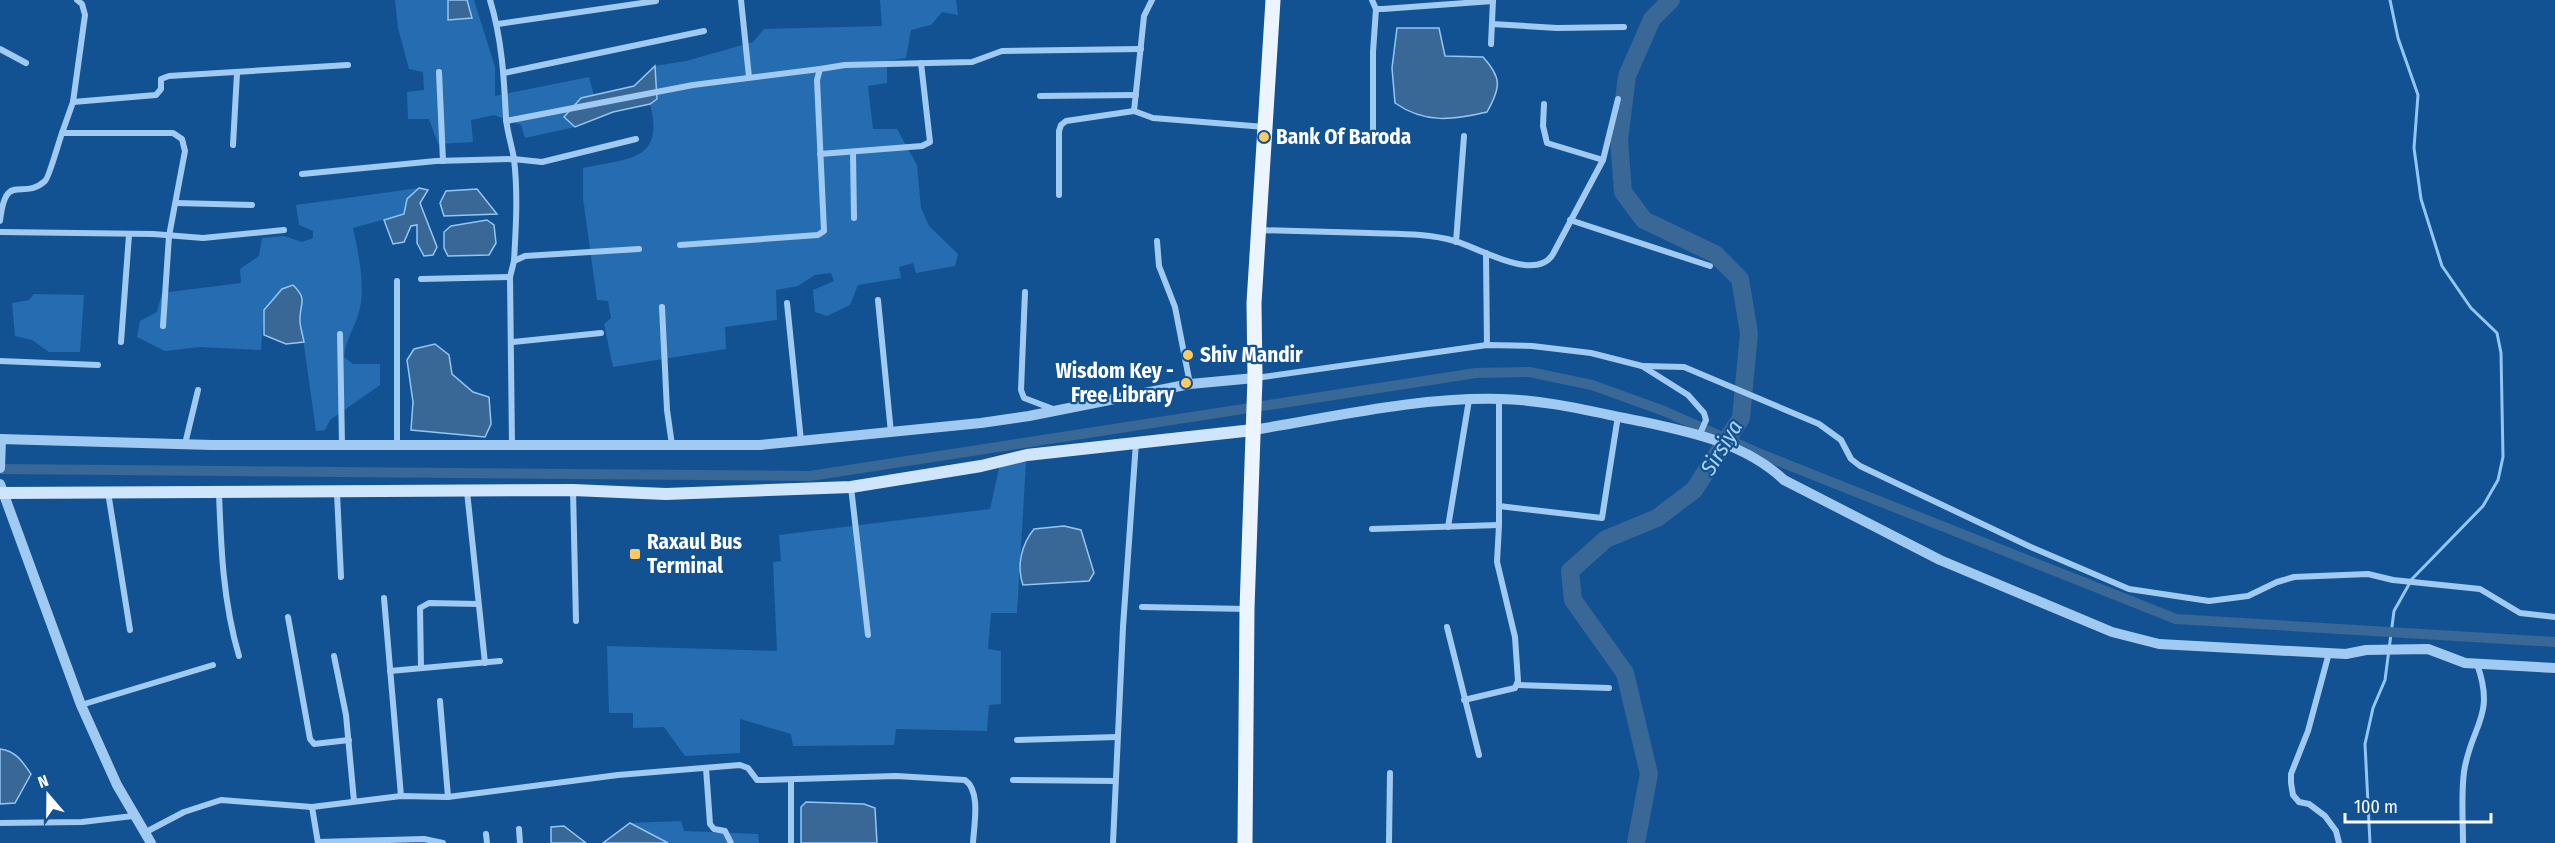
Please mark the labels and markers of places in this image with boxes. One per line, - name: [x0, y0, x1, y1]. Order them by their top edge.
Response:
- place label: Bank Of Baroda: [1276, 124, 1411, 150]
- marker: Bank Of Baroda: [1257, 130, 1271, 144]
- place label: Shiv Mandir: [1200, 342, 1303, 368]
- marker: Shiv Mandir: [1181, 348, 1195, 362]
- place label: Wisdom Key - Free Library: [1056, 358, 1175, 408]
- marker: Wisdom Key - Free Library: [1179, 376, 1193, 390]
- place label: Raxaul Bus Terminal: [647, 529, 742, 579]
- marker: Raxaul Bus Terminal: [628, 547, 642, 561]

